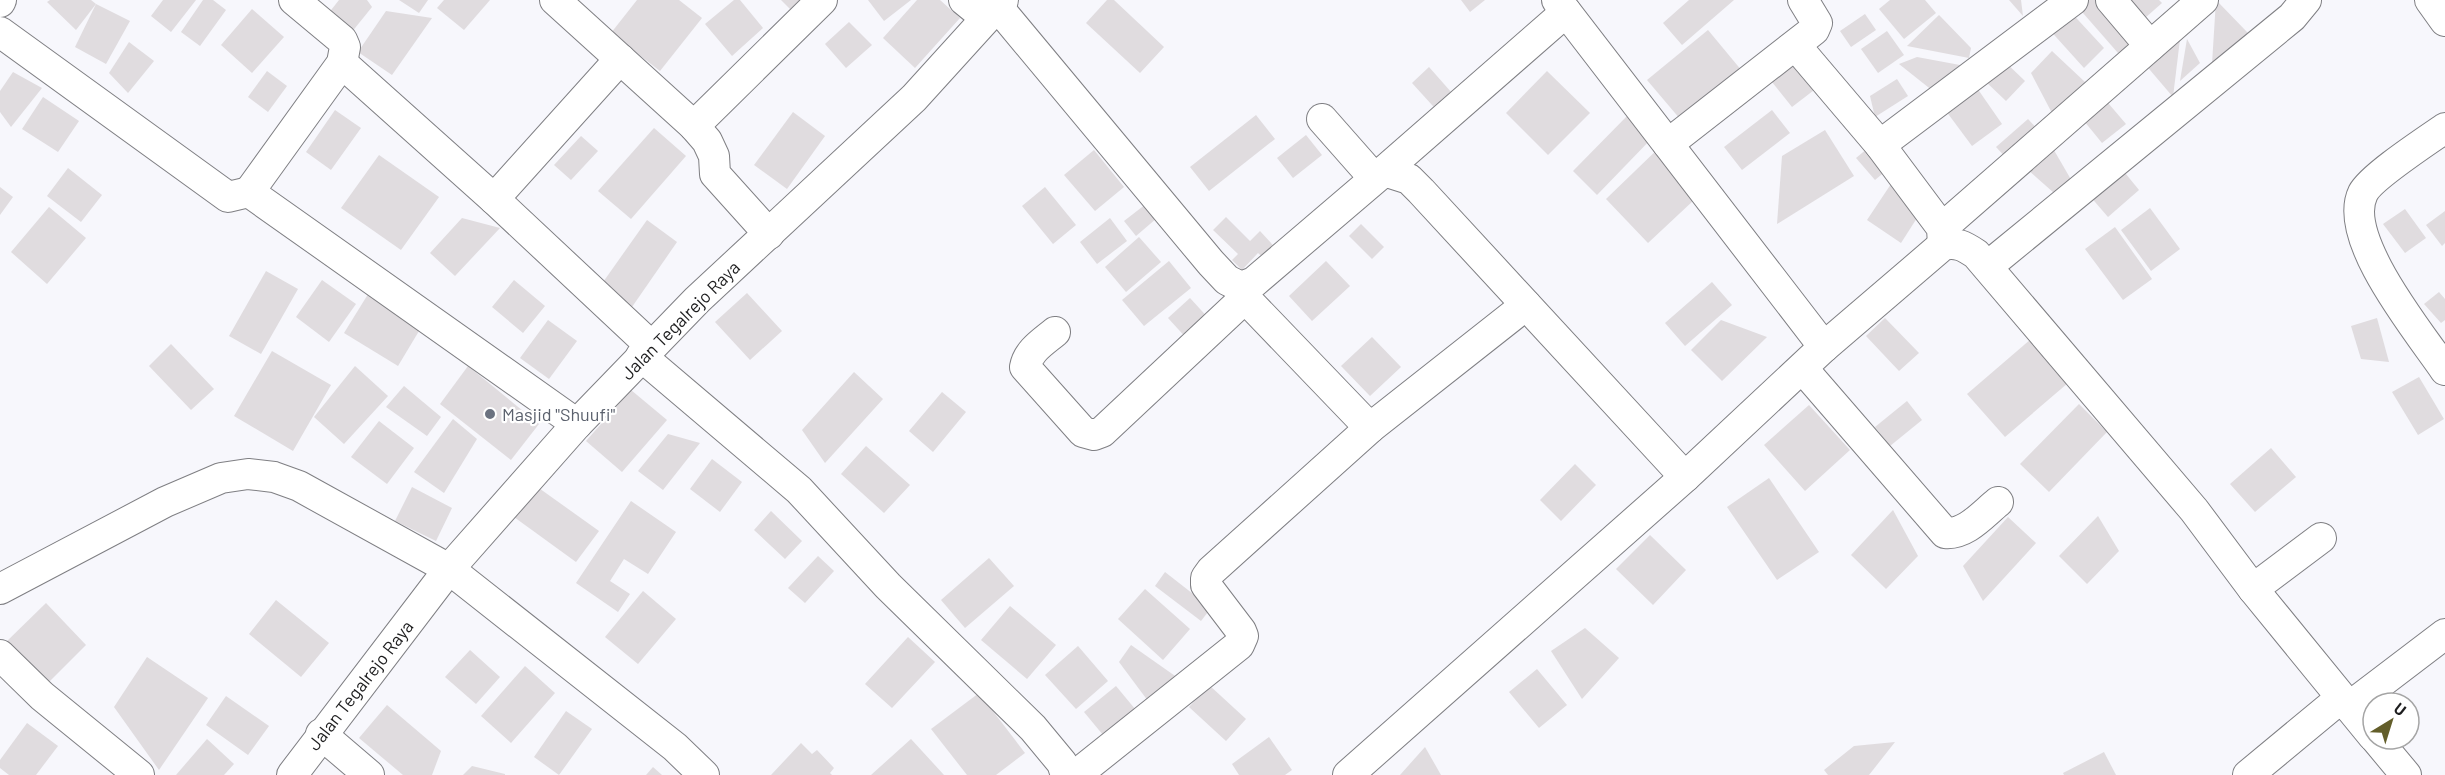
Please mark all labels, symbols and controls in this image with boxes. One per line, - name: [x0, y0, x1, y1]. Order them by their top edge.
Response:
- street label: Jalan Tegalrejo Raya: [616, 256, 744, 384]
- place label: Masjid "Shuufi": [502, 403, 615, 425]
- marker: Masjid "Shuufi": [483, 407, 497, 421]
- street label: Jalan Tegalrejo Raya: [302, 616, 418, 754]
- north arrow: [2361, 691, 2421, 751]
- text: U: [2391, 698, 2410, 719]

